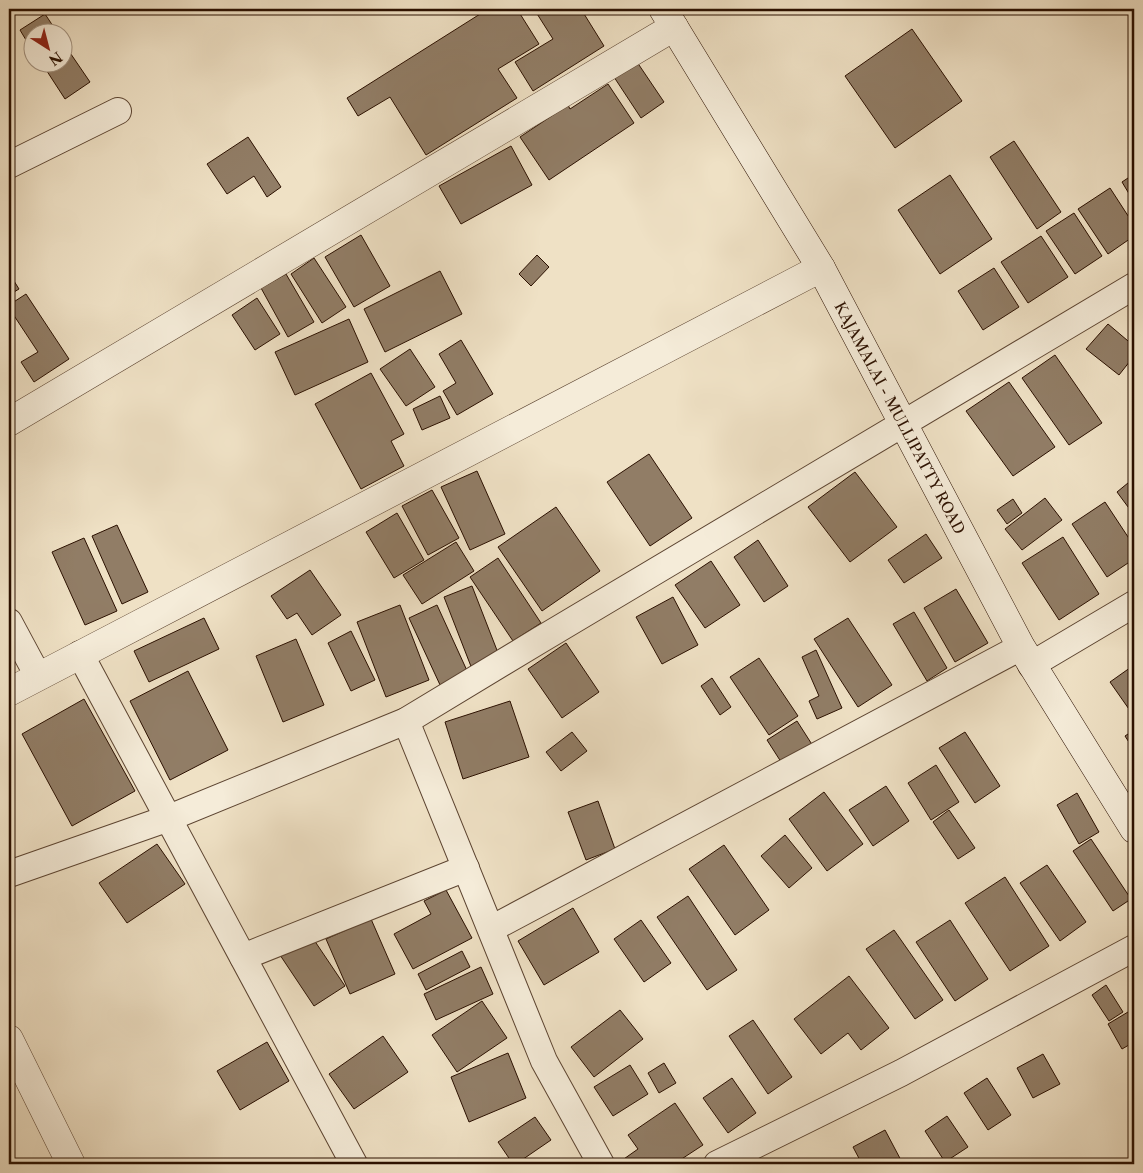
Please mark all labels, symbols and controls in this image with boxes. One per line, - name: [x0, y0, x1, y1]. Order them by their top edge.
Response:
- north arrow: [22, 22, 72, 72]
- text: N: [45, 48, 66, 69]
- street label: KAJAMALAI - MULLIPATTY ROAD: [830, 299, 970, 537]

